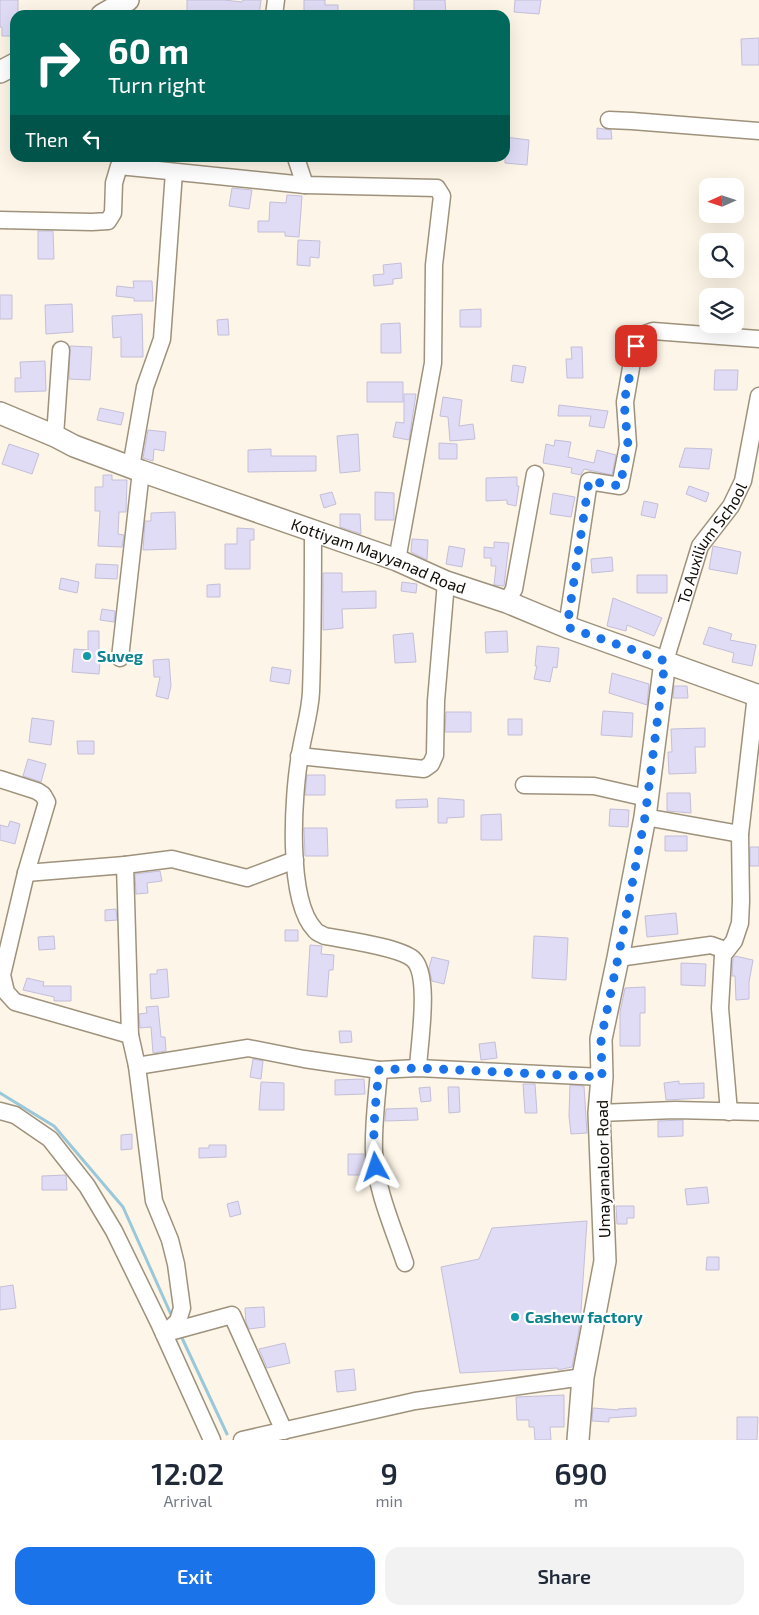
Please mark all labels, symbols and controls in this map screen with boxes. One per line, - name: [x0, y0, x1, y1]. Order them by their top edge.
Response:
- text: 60 m: [108, 29, 189, 71]
- icon: right: [25, 30, 90, 95]
- text: Turn right: [108, 71, 206, 97]
- icon: left: [78, 125, 106, 153]
- text: Then: [25, 128, 68, 151]
- north arrow: [699, 178, 744, 222]
- map controls: [699, 178, 744, 333]
- button: search: [699, 233, 744, 278]
- button: layers: [699, 288, 744, 333]
- pin: [615, 325, 657, 367]
- icon: arrive: [622, 332, 650, 360]
- street label: To Auxilium School: [673, 479, 750, 606]
- street label: Kottiyam Mayyanad Road: [289, 514, 469, 597]
- place label: Suveg: [97, 646, 144, 665]
- marker: Suveg: [81, 650, 93, 662]
- street label: Umayanaloor Road: [592, 1100, 613, 1238]
- position arrow: [349, 1140, 401, 1192]
- place label: Cashew factory: [525, 1307, 643, 1327]
- marker: Cashew factory: [509, 1311, 521, 1323]
- text: 12:02: [151, 1455, 224, 1491]
- text: 9: [380, 1455, 398, 1491]
- text: 690: [554, 1455, 608, 1491]
- text: Arrival: [163, 1491, 212, 1510]
- text: min: [376, 1491, 403, 1510]
- text: m: [574, 1491, 588, 1510]
- button: Exit: [15, 1547, 375, 1605]
- button: Share: [385, 1547, 744, 1605]

